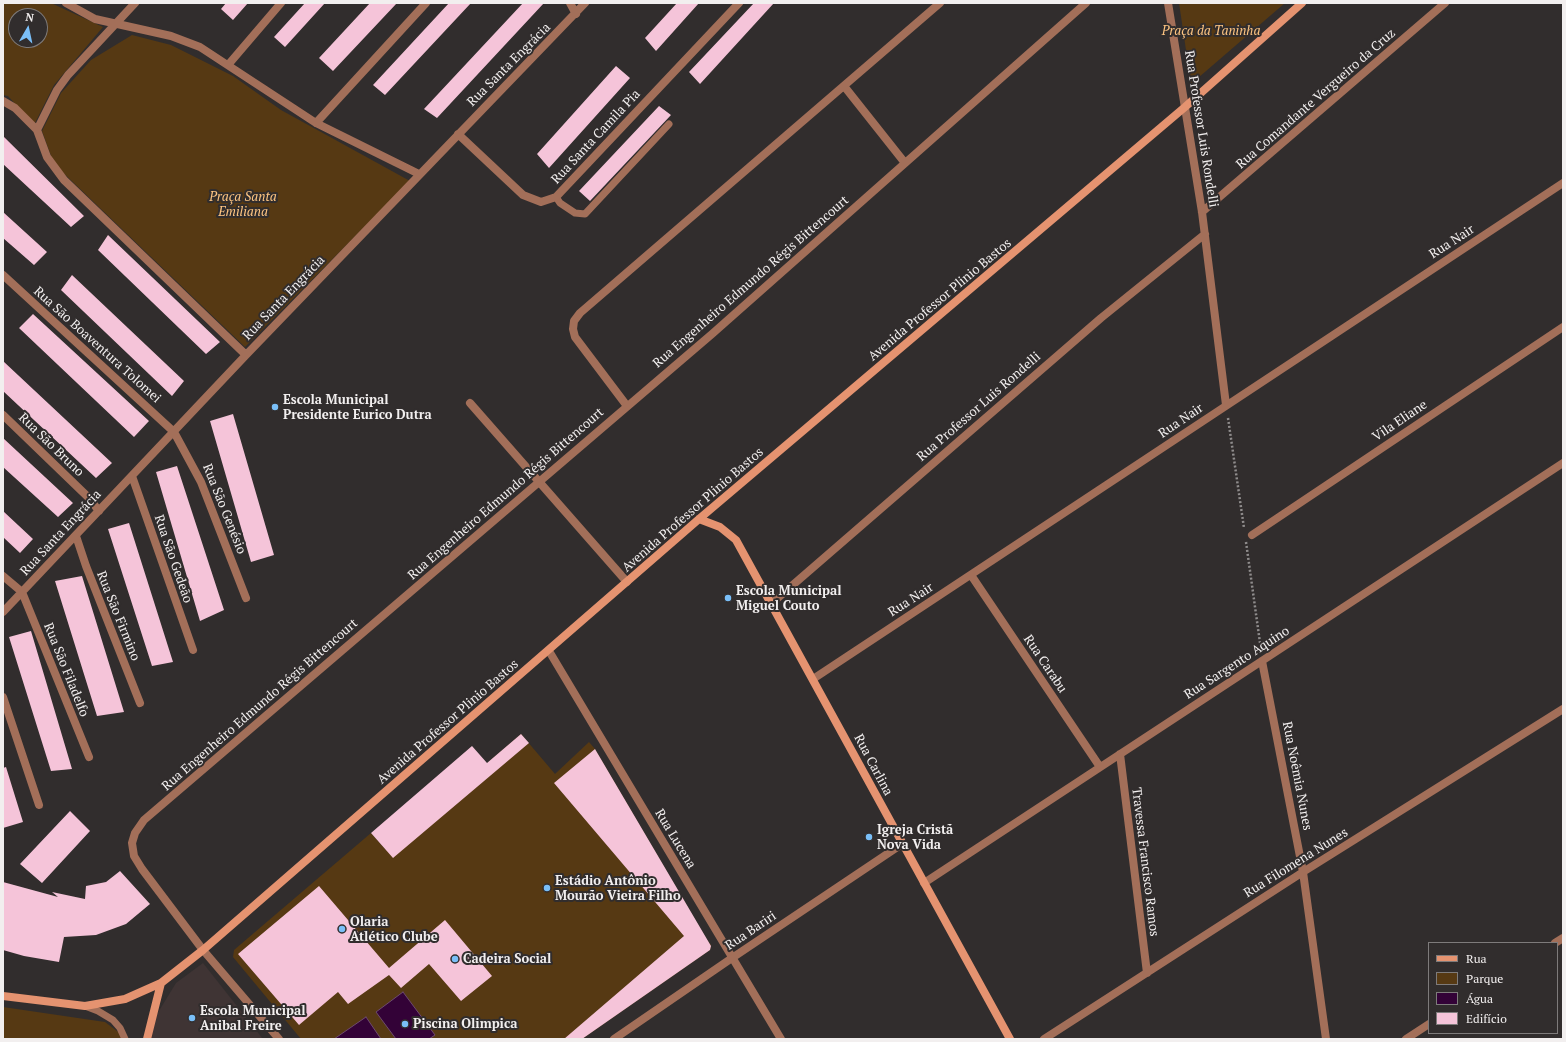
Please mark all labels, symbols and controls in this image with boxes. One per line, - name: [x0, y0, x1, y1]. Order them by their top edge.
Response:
- north arrow: [8, 8, 48, 48]
- text: N: [25, 10, 35, 25]
- street label: Rua Santa Engrácia: [464, 20, 554, 110]
- park label: Praça da Taninha: [1162, 23, 1260, 39]
- street label: Rua Comandante Vergueiro da Cruz: [1233, 26, 1399, 172]
- street label: Rua Professor Luis Rondelli: [1181, 50, 1221, 208]
- street label: Rua Santa Camila Pia: [548, 87, 644, 187]
- park label: Praça Santa Emiliana: [209, 189, 277, 220]
- street label: Rua Engenheiro Edmundo Régis Bittencourt: [650, 193, 852, 371]
- street label: Rua Nair: [1427, 222, 1477, 262]
- street label: Avenida Professor Plinio Bastos: [865, 236, 1015, 364]
- street label: Rua Santa Engrácia: [240, 252, 328, 344]
- street label: Rua São Boaventura Tolomei: [30, 284, 164, 406]
- street label: Rua Professor Luis Rondelli: [914, 349, 1044, 465]
- place label: Escola Municipal Presidente Eurico Dutra: [283, 392, 432, 423]
- street label: Vila Eliane: [1370, 397, 1430, 445]
- street label: Rua Nair: [1156, 400, 1206, 442]
- marker: Escola Municipal Presidente Eurico Dutra: [270, 402, 280, 412]
- street label: Rua Engenheiro Edmundo Régis Bittencourt: [405, 405, 607, 583]
- street label: Rua São Bruno: [15, 410, 87, 480]
- street label: Avenida Professor Plinio Bastos: [619, 444, 767, 576]
- street label: Rua São Genésio: [199, 462, 249, 556]
- street label: Rua Santa Engrácia: [17, 487, 105, 579]
- street label: Rua São Gedeão: [151, 513, 195, 605]
- street label: Rua São Firmino: [93, 569, 143, 663]
- street label: Rua Nair: [886, 580, 936, 620]
- place label: Escola Municipal Miguel Couto: [736, 583, 842, 614]
- marker: Escola Municipal Miguel Couto: [723, 593, 733, 603]
- street label: Rua Engenheiro Edmundo Régis Bittencourt: [159, 616, 361, 794]
- street label: Rua São Filadelfo: [40, 621, 92, 719]
- street label: Rua Sargento Aquino: [1182, 623, 1292, 703]
- street label: Rua Carabu: [1020, 632, 1070, 696]
- street label: Avenida Professor Plinio Bastos: [374, 656, 522, 788]
- street label: Rua Noêmia Nunes: [1279, 720, 1315, 832]
- street label: Rua Carlina: [850, 732, 896, 798]
- street label: Travessa Francisco Ramos: [1128, 787, 1162, 937]
- street label: Rua Lucena: [651, 806, 699, 872]
- place label: Igreja Cristã Nova Vida: [877, 822, 953, 853]
- street label: Rua Filomena Nunes: [1241, 825, 1351, 901]
- marker: Igreja Cristã Nova Vida: [864, 832, 874, 842]
- place label: Estádio Antônio Mourão Vieira Filho: [555, 873, 681, 904]
- marker: Estádio Antônio Mourão Vieira Filho: [542, 883, 552, 893]
- street label: Rua Bariri: [723, 908, 779, 954]
- place label: Olaria Atlético Clube: [350, 914, 438, 945]
- marker: Olaria Atlético Clube: [337, 924, 347, 934]
- legend: [1428, 942, 1558, 1034]
- place label: Cadeira Social: [463, 951, 551, 967]
- text: Rua: [1466, 951, 1487, 966]
- marker: Cadeira Social: [450, 954, 460, 964]
- text: Parque: [1466, 971, 1503, 986]
- text: Água: [1466, 991, 1493, 1006]
- place label: Escola Municipal Anibal Freire: [200, 1003, 306, 1034]
- text: Edifício: [1466, 1011, 1507, 1026]
- marker: Escola Municipal Anibal Freire: [187, 1013, 197, 1023]
- place label: Piscina Olimpica: [413, 1016, 517, 1032]
- marker: Piscina Olimpica: [400, 1019, 410, 1029]

